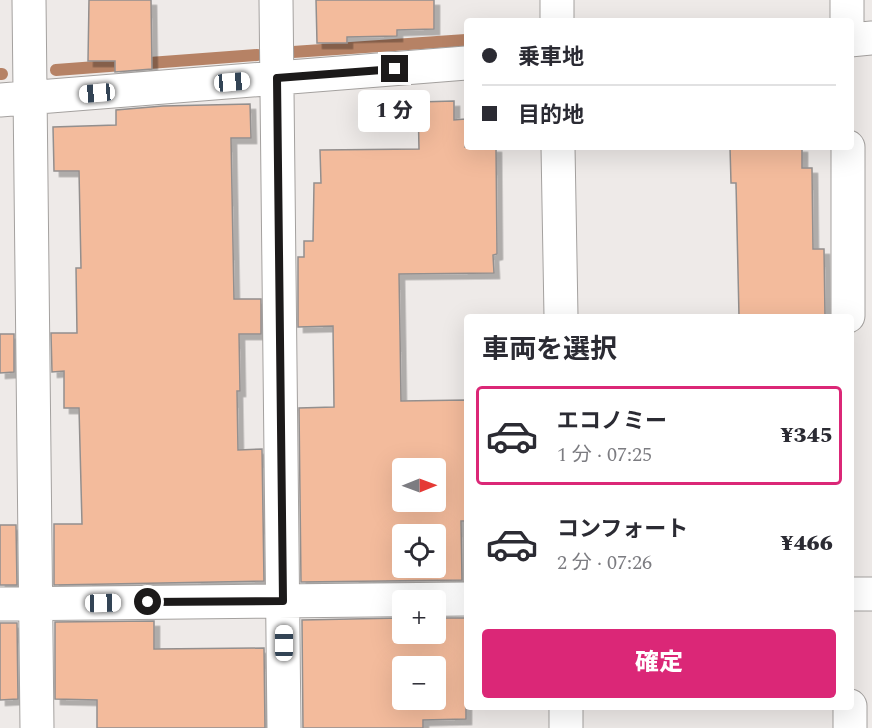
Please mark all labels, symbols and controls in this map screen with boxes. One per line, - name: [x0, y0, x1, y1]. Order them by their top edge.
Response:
- text: 乗車地: [518, 41, 584, 74]
- route end: [381, 55, 408, 82]
- car: [213, 71, 251, 93]
- car: [78, 82, 116, 104]
- callout: 1 分: [359, 90, 431, 132]
- text: 1 分: [376, 96, 413, 126]
- text: 目的地: [518, 99, 584, 132]
- text: 車両を選択: [482, 329, 617, 371]
- text: エコノミー: [557, 405, 667, 438]
- icon: car: [485, 409, 539, 463]
- text: ¥345: [780, 419, 833, 452]
- text: 1 分 · 07:25: [557, 440, 652, 470]
- north arrow: [392, 458, 446, 512]
- map controls: [392, 458, 446, 710]
- text: コンフォート: [557, 513, 688, 546]
- icon: car: [485, 517, 539, 571]
- button: locate: [392, 524, 446, 578]
- text: ¥466: [780, 527, 833, 560]
- text: 2 分 · 07:26: [557, 548, 652, 578]
- route start: [134, 588, 161, 615]
- button: +: [392, 590, 446, 644]
- car: [85, 594, 121, 612]
- car: [275, 625, 293, 661]
- button: 確定: [482, 629, 836, 698]
- button: −: [392, 656, 446, 710]

